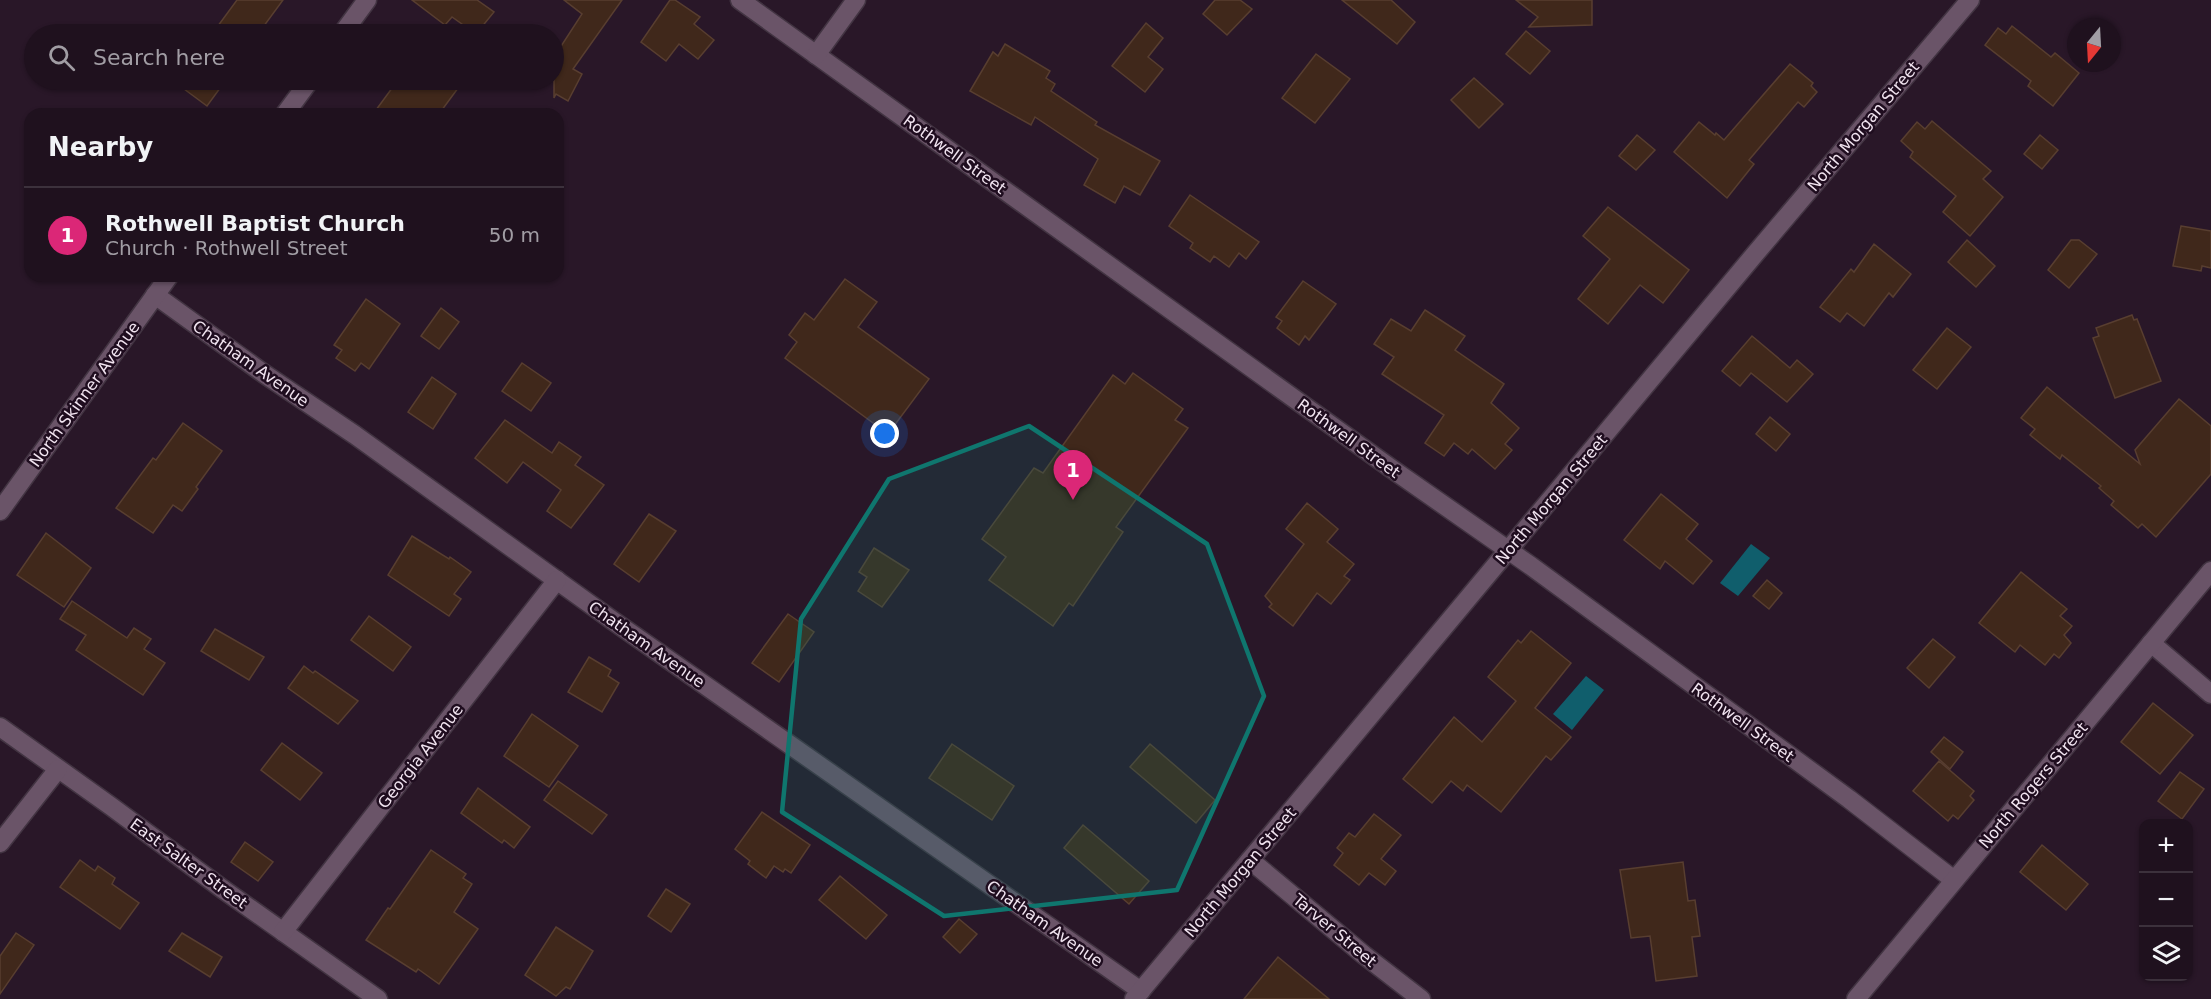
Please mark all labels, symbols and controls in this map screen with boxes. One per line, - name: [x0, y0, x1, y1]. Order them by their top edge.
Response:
- north arrow: [2067, 18, 2121, 72]
- search box: [24, 24, 564, 90]
- icon: search: [45, 41, 78, 74]
- text: Search here: [93, 45, 225, 70]
- street label: North Morgan Street: [1804, 58, 1923, 195]
- street label: Rothwell Street: [900, 111, 1010, 198]
- text: Nearby: [48, 132, 153, 162]
- text: Rothwell Baptist Church: [105, 211, 405, 236]
- text: 1: [61, 223, 74, 247]
- text: 50 m: [489, 223, 540, 247]
- text: Church · Rothwell Street: [105, 236, 348, 260]
- street label: Chatham Avenue: [189, 316, 312, 411]
- street label: North Skinner Avenue: [25, 318, 144, 471]
- street label: Rothwell Street: [1294, 395, 1404, 482]
- your location: [870, 419, 899, 448]
- street label: North Morgan Street: [1492, 431, 1611, 568]
- pin: 1: [1054, 450, 1092, 500]
- street label: Chatham Avenue: [585, 597, 708, 692]
- street label: Rothwell Street: [1688, 679, 1798, 766]
- street label: Georgia Avenue: [374, 700, 467, 812]
- street label: North Rogers Street: [1975, 718, 2092, 852]
- street label: North Morgan Street: [1181, 804, 1300, 941]
- street label: East Salter Street: [126, 814, 251, 912]
- map controls: [2139, 819, 2193, 981]
- button: +: [2139, 819, 2193, 873]
- button: −: [2139, 873, 2193, 927]
- street label: Chatham Avenue: [983, 876, 1106, 971]
- street label: Tarver Street: [1288, 889, 1380, 971]
- button: layers: [2139, 927, 2193, 981]

